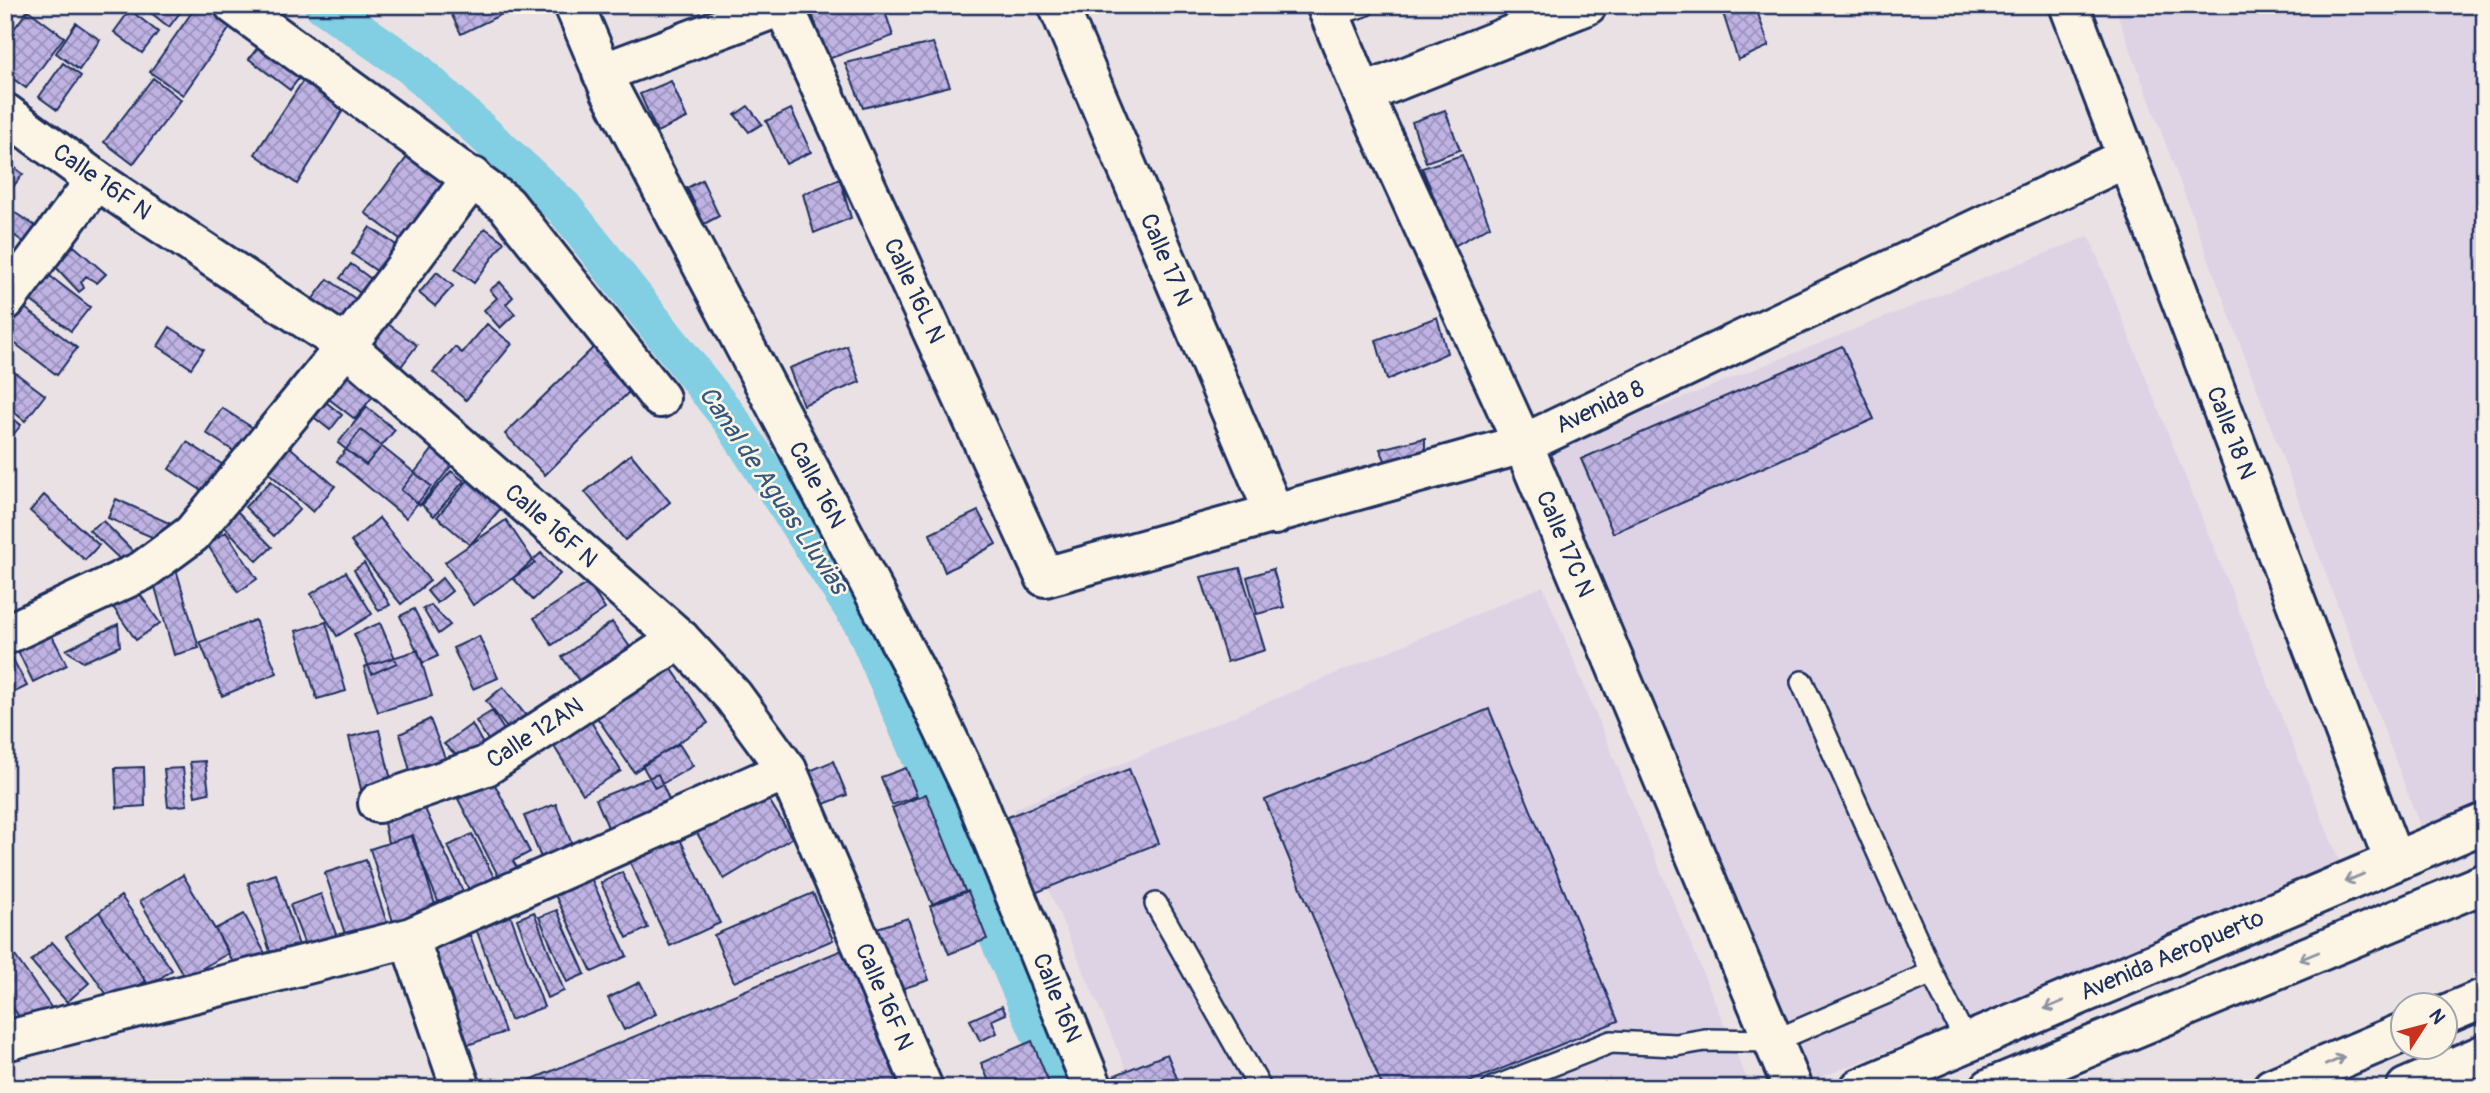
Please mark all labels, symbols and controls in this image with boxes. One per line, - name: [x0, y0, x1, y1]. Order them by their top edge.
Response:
- street label: Calle 16F N: [47, 138, 157, 226]
- street label: Calle 17 N: [1134, 209, 1198, 311]
- street label: Calle 16L N: [877, 234, 951, 348]
- street label: Avenida 8: [1551, 374, 1649, 440]
- water label: Canal de Aguas Lluvias: [692, 380, 856, 603]
- street label: Calle 18 N: [2200, 382, 2262, 484]
- street label: Calle 16N: [782, 437, 852, 533]
- street label: Calle 16F N: [499, 478, 603, 574]
- street label: Calle 17C N: [1530, 486, 1600, 602]
- street label: Calle 12AN: [481, 691, 589, 775]
- one-way arrow: [2344, 872, 2365, 885]
- street label: Avenida Aeropuerto: [2076, 903, 2269, 1007]
- street label: Calle 16F N: [848, 939, 920, 1055]
- street label: Calle 16N: [1026, 949, 1088, 1047]
- one-way arrow: [2298, 950, 2320, 963]
- north arrow: [2388, 992, 2458, 1062]
- one-way arrow: [2044, 1000, 2066, 1013]
- text: N: [2423, 1004, 2451, 1029]
- one-way arrow: [2323, 1054, 2345, 1067]

